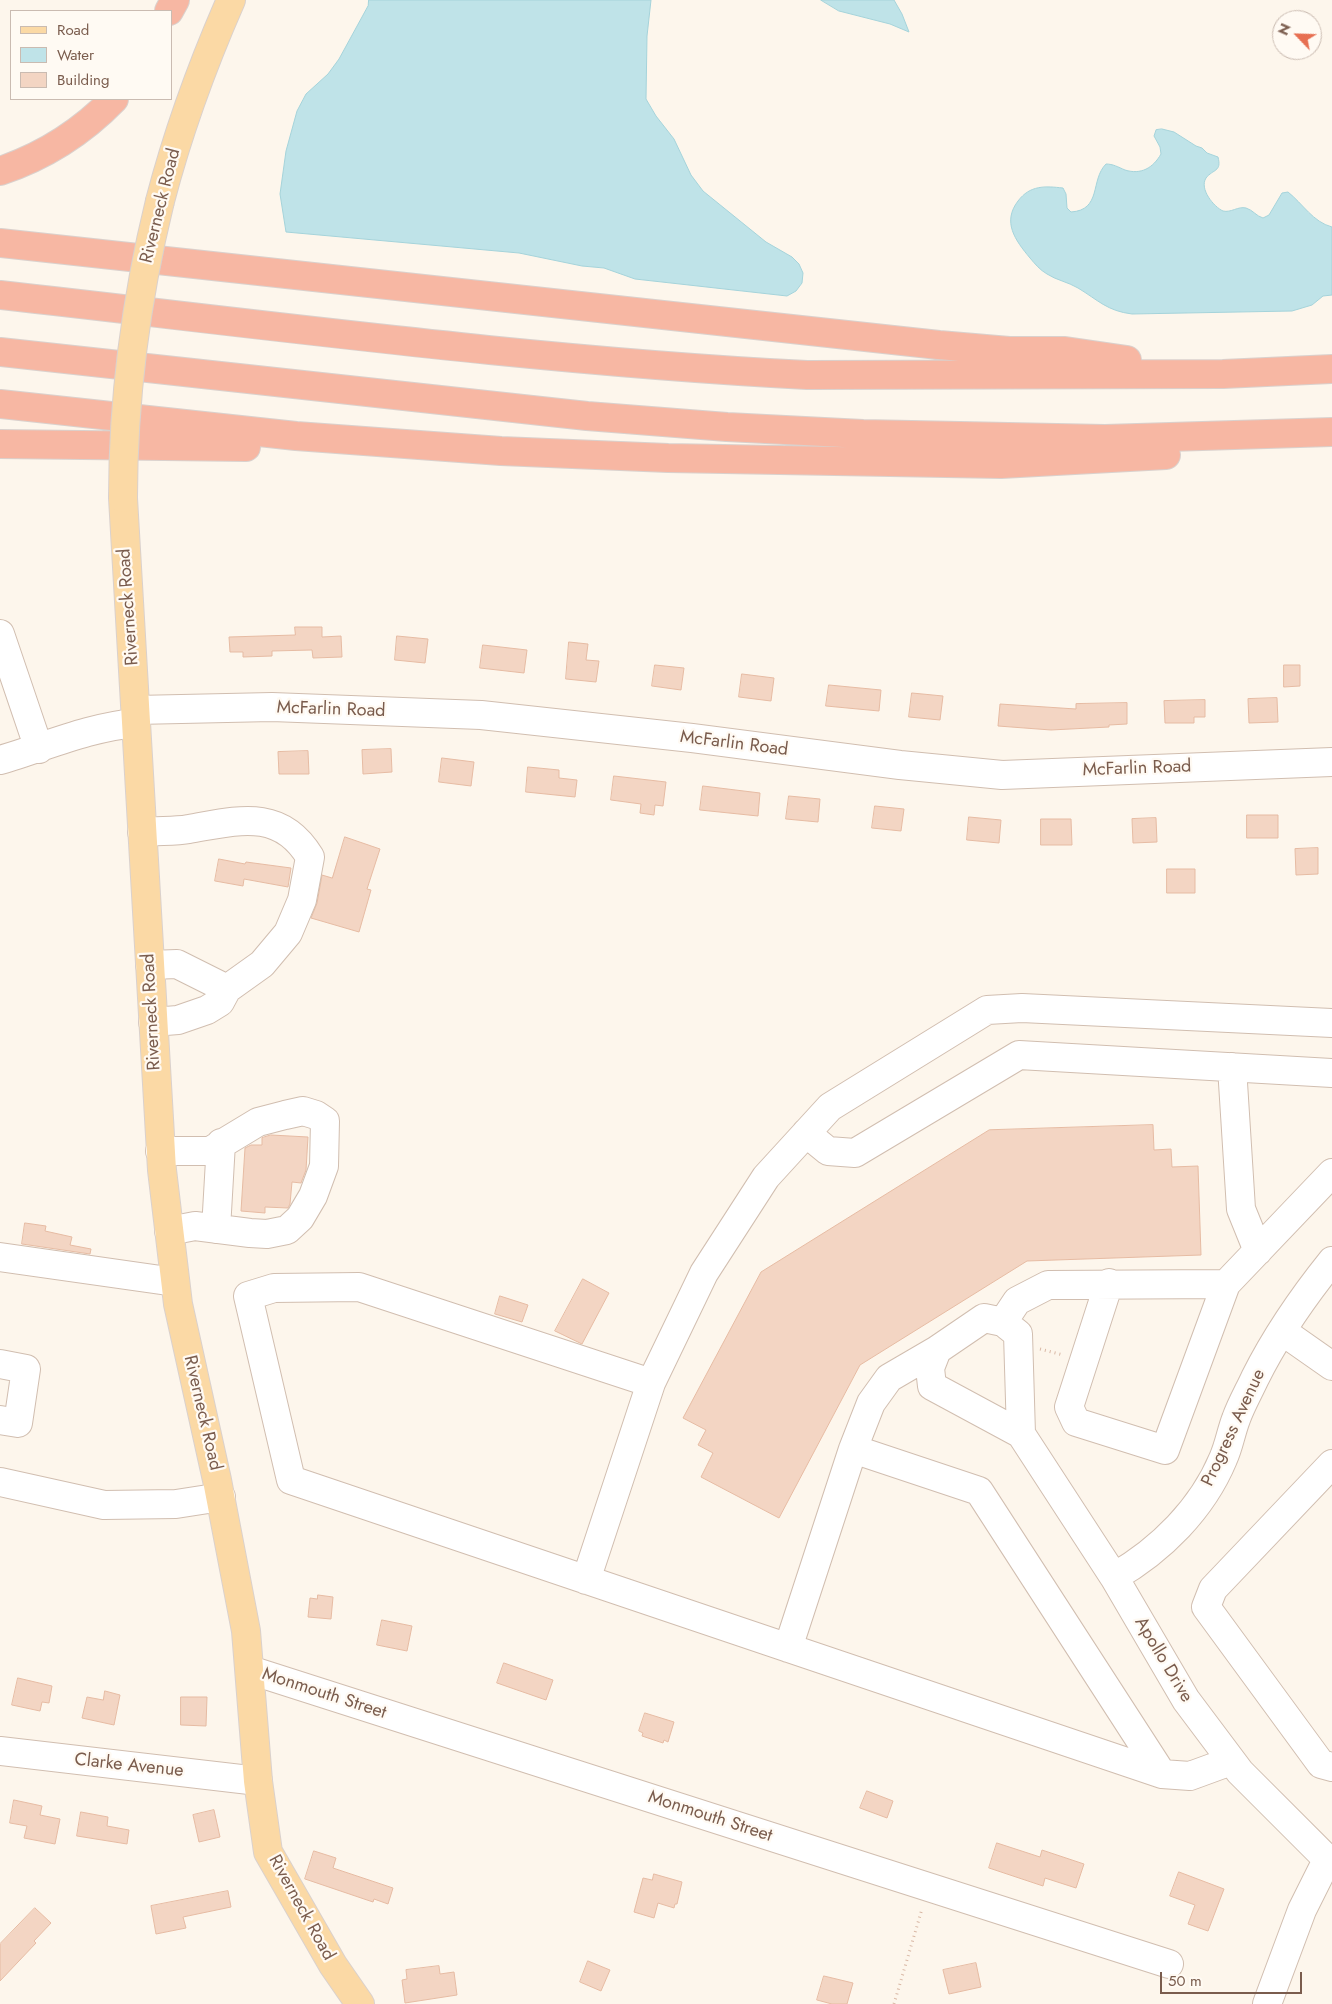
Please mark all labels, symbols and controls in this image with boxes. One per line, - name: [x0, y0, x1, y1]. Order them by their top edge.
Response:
- legend: [10, 10, 172, 100]
- north arrow: [1272, 10, 1322, 60]
- text: Road: [57, 19, 89, 41]
- text: N: [1273, 20, 1296, 38]
- text: Water: [57, 44, 94, 66]
- text: Building: [57, 69, 109, 91]
- street label: Riverneck Road: [136, 146, 186, 266]
- street label: Riverneck Road: [114, 548, 144, 666]
- street label: McFarlin Road: [276, 697, 386, 723]
- street label: McFarlin Road: [679, 727, 789, 761]
- street label: McFarlin Road: [1082, 756, 1192, 782]
- street label: Riverneck Road: [138, 953, 166, 1071]
- street label: Riverneck Road: [178, 1353, 226, 1473]
- street label: Progress Avenue: [1197, 1366, 1271, 1490]
- street label: Apollo Drive: [1129, 1614, 1197, 1706]
- street label: Monmouth Street: [259, 1664, 389, 1724]
- street label: Clarke Avenue: [73, 1750, 185, 1782]
- street label: Monmouth Street: [645, 1787, 775, 1847]
- street label: Riverneck Road: [263, 1851, 339, 1965]
- scale bar: [1162, 1962, 1304, 1994]
- text: 50 m: [1168, 1970, 1202, 1992]

